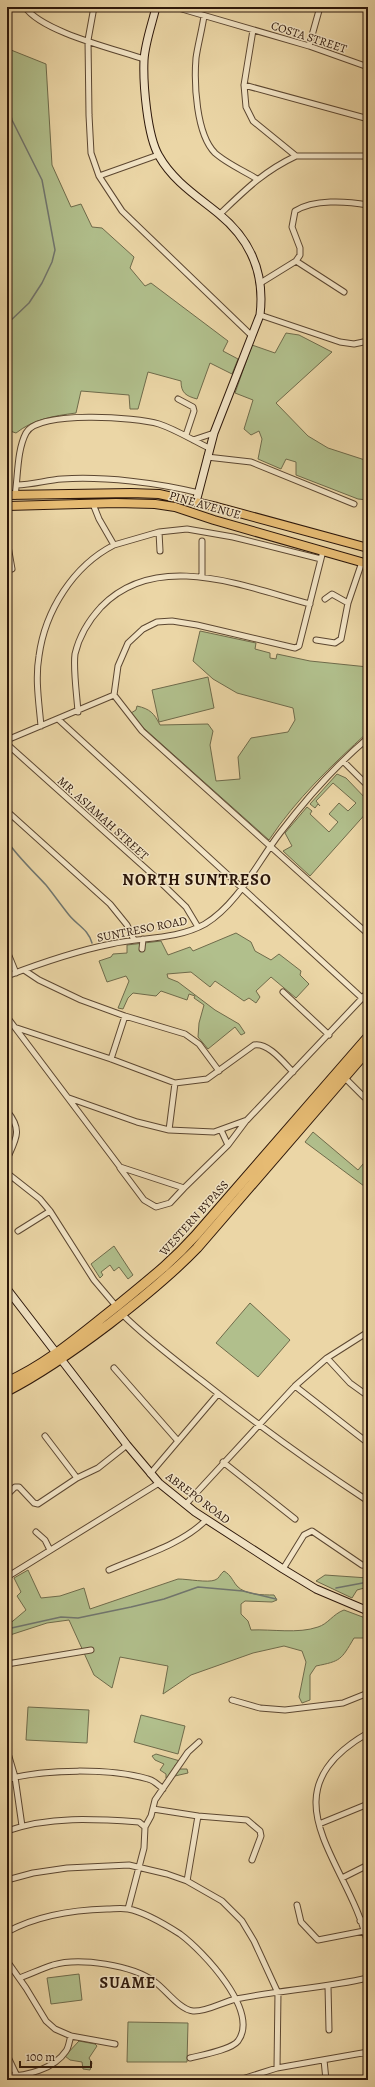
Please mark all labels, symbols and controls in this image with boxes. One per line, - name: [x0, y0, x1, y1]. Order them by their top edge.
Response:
- street label: COSTA STREET: [269, 17, 349, 57]
- street label: PINE AVENUE: [167, 487, 243, 523]
- street label: MR. ASIAMAH STREET: [54, 773, 152, 864]
- district label: NORTH SUNTRESO: [122, 869, 272, 891]
- street label: SUNTRESO ROAD: [95, 912, 189, 946]
- street label: WESTERN BYPASS: [155, 1177, 232, 1260]
- street label: ABREPO ROAD: [162, 1468, 233, 1527]
- district label: SUAME: [100, 1972, 156, 1994]
- scale bar: [20, 2043, 91, 2069]
- text: 100 m: [26, 2049, 55, 2065]

